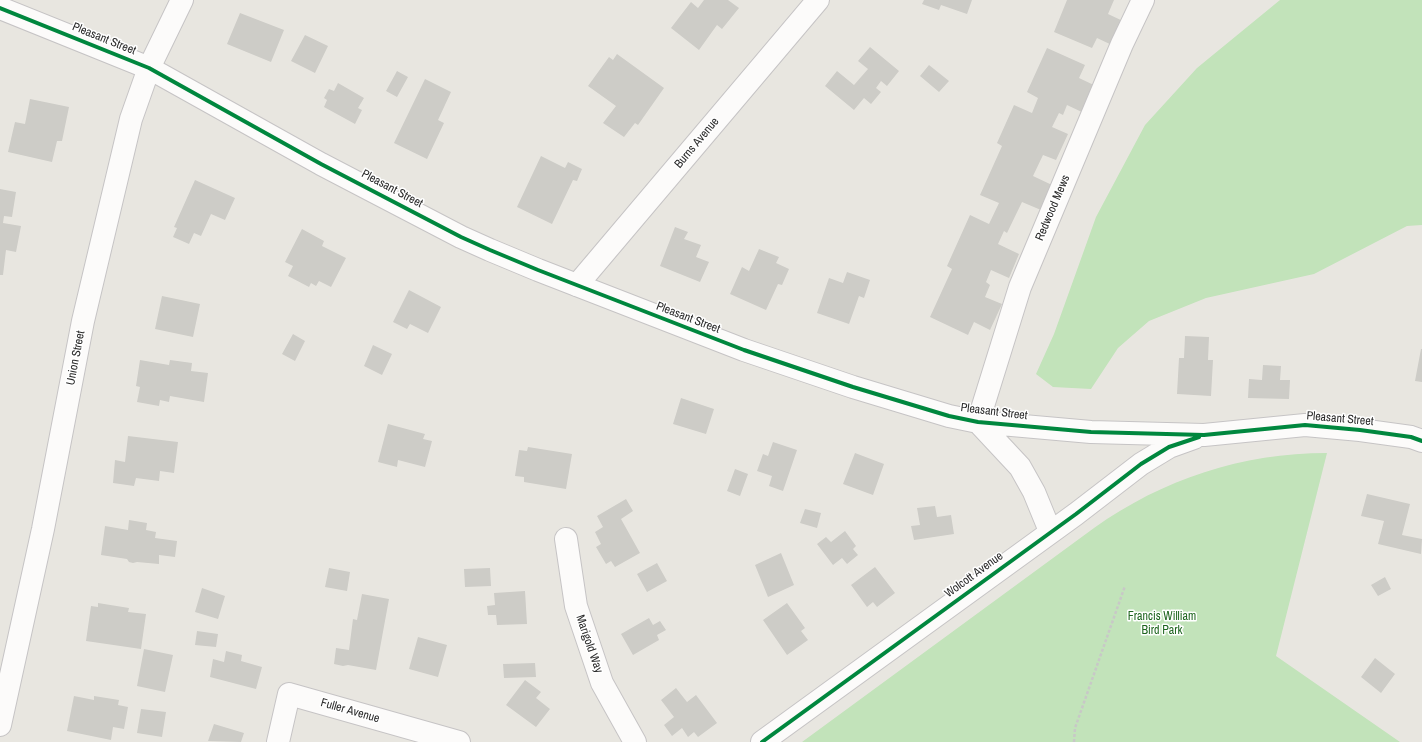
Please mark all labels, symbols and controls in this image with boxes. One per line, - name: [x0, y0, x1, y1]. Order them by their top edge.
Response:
- street label: Pleasant Street: [70, 20, 138, 58]
- street label: Burns Avenue: [672, 115, 722, 171]
- street label: Pleasant Street: [359, 167, 425, 211]
- street label: Redwood Mews: [1033, 173, 1073, 243]
- street label: Pleasant Street: [654, 299, 722, 337]
- street label: Union Street: [64, 330, 88, 386]
- street label: Pleasant Street: [960, 401, 1028, 423]
- street label: Pleasant Street: [1306, 409, 1374, 429]
- street label: Wolcott Avenue: [942, 549, 1006, 601]
- park label: Francis William Bird Park: [1128, 610, 1196, 638]
- street label: Marigold Way: [572, 613, 606, 675]
- street label: Fuller Avenue: [319, 696, 381, 726]

